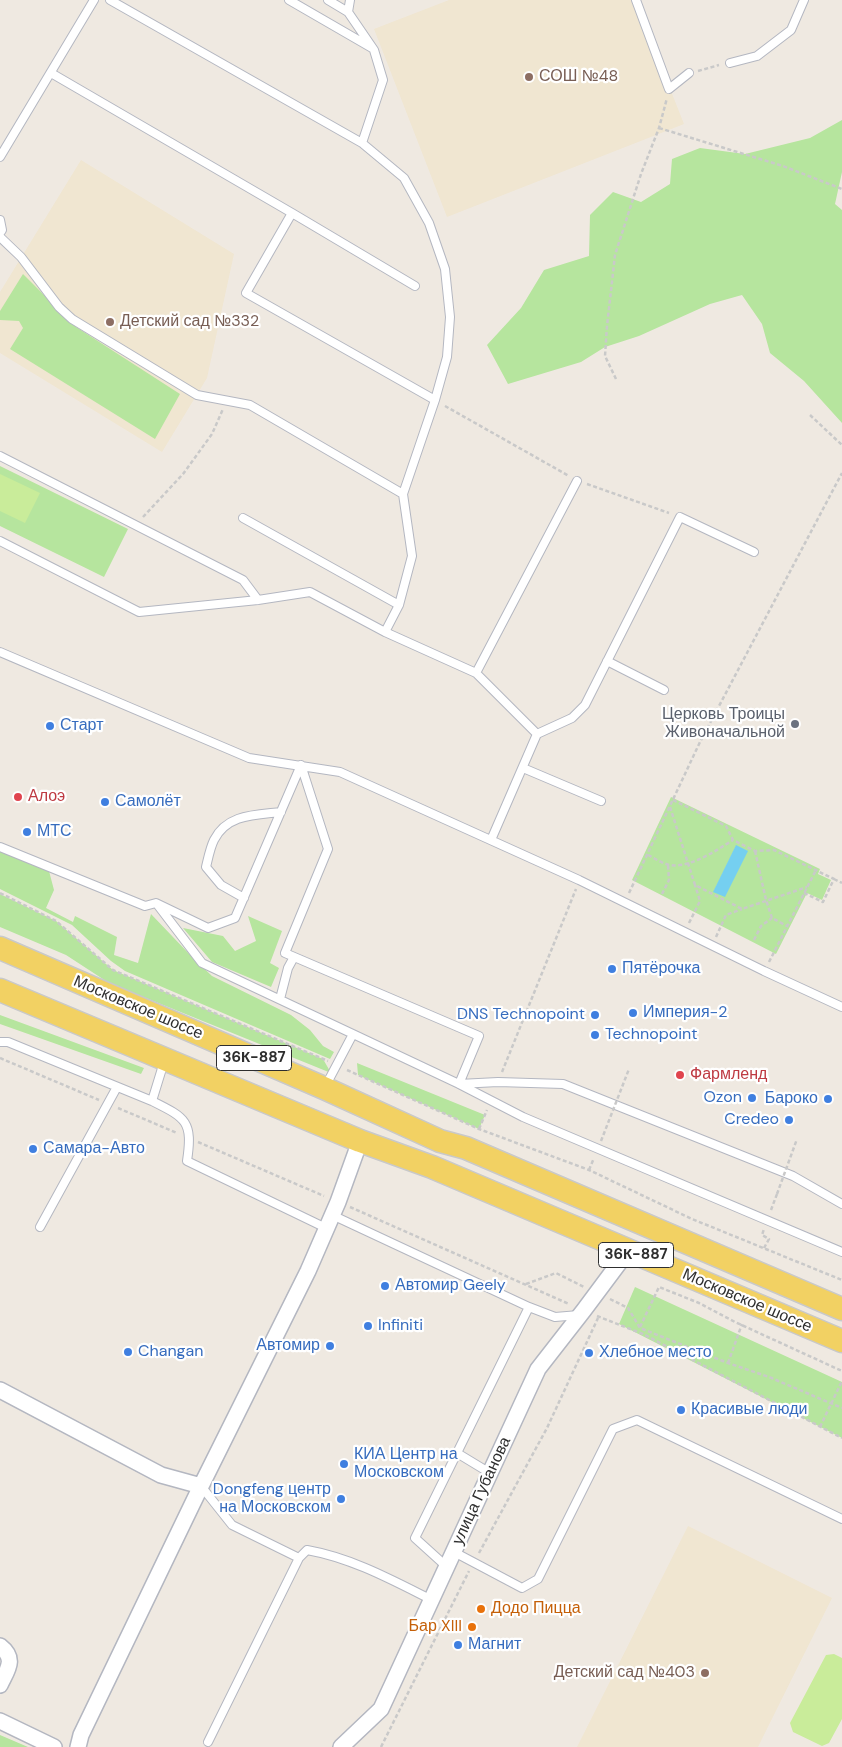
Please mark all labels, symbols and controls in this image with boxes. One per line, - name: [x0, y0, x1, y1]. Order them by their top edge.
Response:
- place label: СОШ №48: [539, 67, 618, 87]
- marker: СОШ №48: [523, 71, 535, 83]
- place label: Детский сад №332: [120, 312, 259, 332]
- marker: Детский сад №332: [104, 316, 116, 328]
- place label: Церковь Троицы Живоначальной: [662, 705, 785, 743]
- place label: Старт: [60, 716, 103, 736]
- marker: Церковь Троицы Живоначальной: [789, 718, 801, 730]
- marker: Старт: [44, 720, 56, 732]
- place label: Алоэ: [28, 787, 65, 807]
- marker: Алоэ: [12, 791, 24, 803]
- place label: Самолёт: [115, 792, 181, 812]
- marker: Самолёт: [99, 796, 111, 808]
- place label: МТС: [37, 822, 72, 842]
- marker: МТС: [21, 826, 33, 838]
- place label: Пятёрочка: [622, 959, 700, 979]
- marker: Пятёрочка: [606, 963, 618, 975]
- street label: Московское шоссе: [70, 972, 206, 1044]
- place label: Империя-2: [643, 1003, 727, 1023]
- place label: DNS Technopoint: [457, 1005, 585, 1025]
- marker: Империя-2: [627, 1007, 639, 1019]
- marker: DNS Technopoint: [589, 1009, 601, 1021]
- place label: Technopoint: [605, 1025, 697, 1045]
- marker: Technopoint: [589, 1029, 601, 1041]
- road number: 36К-887: [216, 1046, 292, 1070]
- place label: Фармленд: [690, 1065, 767, 1085]
- marker: Фармленд: [674, 1069, 686, 1081]
- place label: Ozon: [704, 1088, 742, 1108]
- place label: Бароко: [765, 1089, 818, 1109]
- marker: Ozon: [746, 1092, 758, 1104]
- marker: Бароко: [822, 1093, 834, 1105]
- place label: Credeo: [724, 1110, 779, 1130]
- marker: Credeo: [783, 1114, 795, 1126]
- place label: Самара-Авто: [43, 1139, 145, 1159]
- marker: Самара-Авто: [27, 1143, 39, 1155]
- road number: 36К-887: [598, 1242, 674, 1268]
- street label: Московское шоссе: [679, 1265, 815, 1337]
- place label: Автомир Geely: [395, 1276, 506, 1296]
- marker: Автомир Geely: [379, 1280, 391, 1292]
- place label: Infiniti: [378, 1316, 423, 1336]
- marker: Infiniti: [362, 1320, 374, 1332]
- place label: Автомир: [256, 1336, 320, 1356]
- marker: Автомир: [324, 1340, 336, 1352]
- place label: Changan: [138, 1342, 203, 1362]
- place label: Хлебное место: [599, 1343, 712, 1363]
- marker: Changan: [122, 1346, 134, 1358]
- marker: Хлебное место: [583, 1347, 595, 1359]
- place label: Красивые люди: [691, 1400, 807, 1420]
- marker: Красивые люди: [675, 1404, 687, 1416]
- street label: улица Губанова: [449, 1434, 515, 1548]
- place label: КИА Центр на Московском: [354, 1445, 458, 1483]
- marker: КИА Центр на Московском: [338, 1458, 350, 1470]
- place label: Dongfeng центр на Московском: [213, 1480, 331, 1518]
- marker: Dongfeng центр на Московском: [335, 1493, 347, 1505]
- place label: Додо Пицца: [491, 1599, 581, 1619]
- marker: Додо Пицца: [475, 1603, 487, 1615]
- place label: Бар XIII: [409, 1617, 462, 1637]
- marker: Бар XIII: [466, 1621, 478, 1633]
- place label: Магнит: [468, 1635, 521, 1655]
- marker: Магнит: [452, 1639, 464, 1651]
- place label: Детский сад №403: [554, 1663, 695, 1683]
- marker: Детский сад №403: [699, 1667, 711, 1679]

